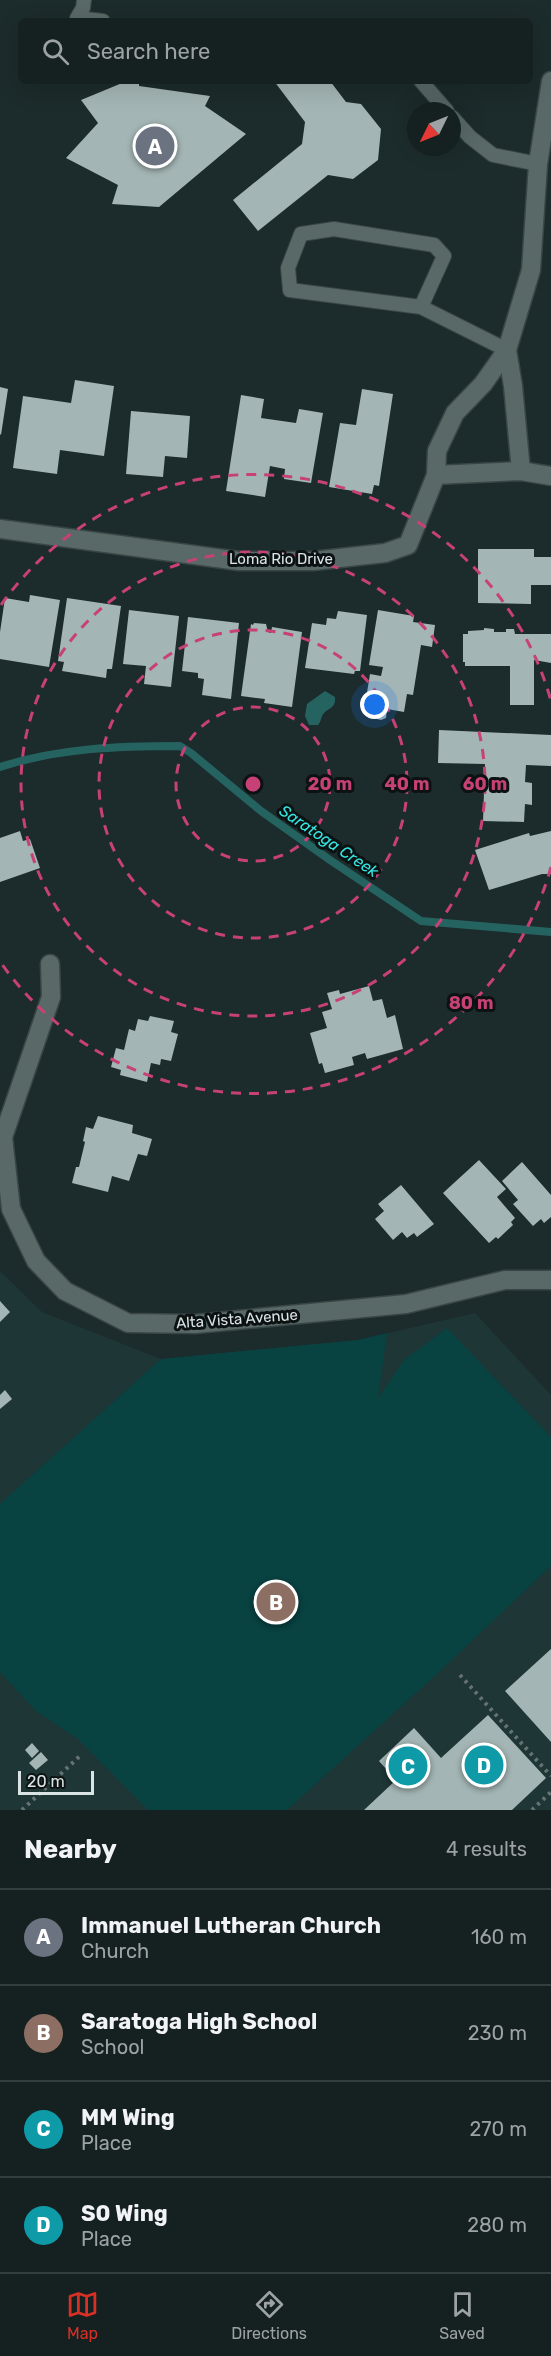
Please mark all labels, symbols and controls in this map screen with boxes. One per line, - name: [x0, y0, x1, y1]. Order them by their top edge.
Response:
- search box: [18, 18, 533, 84]
- icon: search: [39, 35, 72, 68]
- text: Search here: [87, 38, 210, 65]
- north arrow: [407, 102, 461, 156]
- pin: A: [136, 124, 174, 168]
- street label: Loma Rio Drive: [229, 550, 333, 568]
- your location: [360, 690, 389, 719]
- text: 20 m: [308, 773, 352, 795]
- text: 40 m: [385, 773, 429, 795]
- text: 60 m: [463, 773, 507, 795]
- centre of rings: [243, 774, 263, 794]
- water label: Saratoga Creek: [276, 801, 383, 882]
- text: 80 m: [449, 992, 493, 1014]
- street label: Alta Vista Avenue: [175, 1306, 299, 1332]
- pin: B: [256, 1580, 296, 1624]
- pin: D: [464, 1742, 504, 1788]
- pin: C: [388, 1744, 428, 1788]
- scale bar: [18, 1768, 94, 1796]
- text: 20 m: [27, 1772, 65, 1791]
- text: Nearby: [24, 1834, 117, 1865]
- text: 4 results: [446, 1837, 527, 1861]
- text: Immanuel Lutheran Church: [81, 1912, 381, 1939]
- text: A: [36, 1925, 51, 1949]
- text: 160 m: [471, 1925, 527, 1949]
- text: Church: [81, 1939, 149, 1963]
- text: Saratoga High School: [81, 2008, 317, 2035]
- text: B: [36, 2021, 51, 2045]
- text: 230 m: [468, 2021, 527, 2045]
- text: School: [81, 2035, 144, 2059]
- text: MM Wing: [81, 2104, 175, 2131]
- text: C: [36, 2117, 51, 2141]
- text: 270 m: [470, 2117, 527, 2141]
- text: Place: [81, 2131, 132, 2155]
- text: S0 Wing: [81, 2200, 168, 2227]
- text: D: [36, 2213, 51, 2237]
- text: 280 m: [467, 2213, 527, 2237]
- text: Place: [81, 2227, 132, 2251]
- tab: Map: [66, 2288, 99, 2343]
- tab: Directions: [231, 2288, 307, 2343]
- tab: Saved: [439, 2288, 485, 2343]

